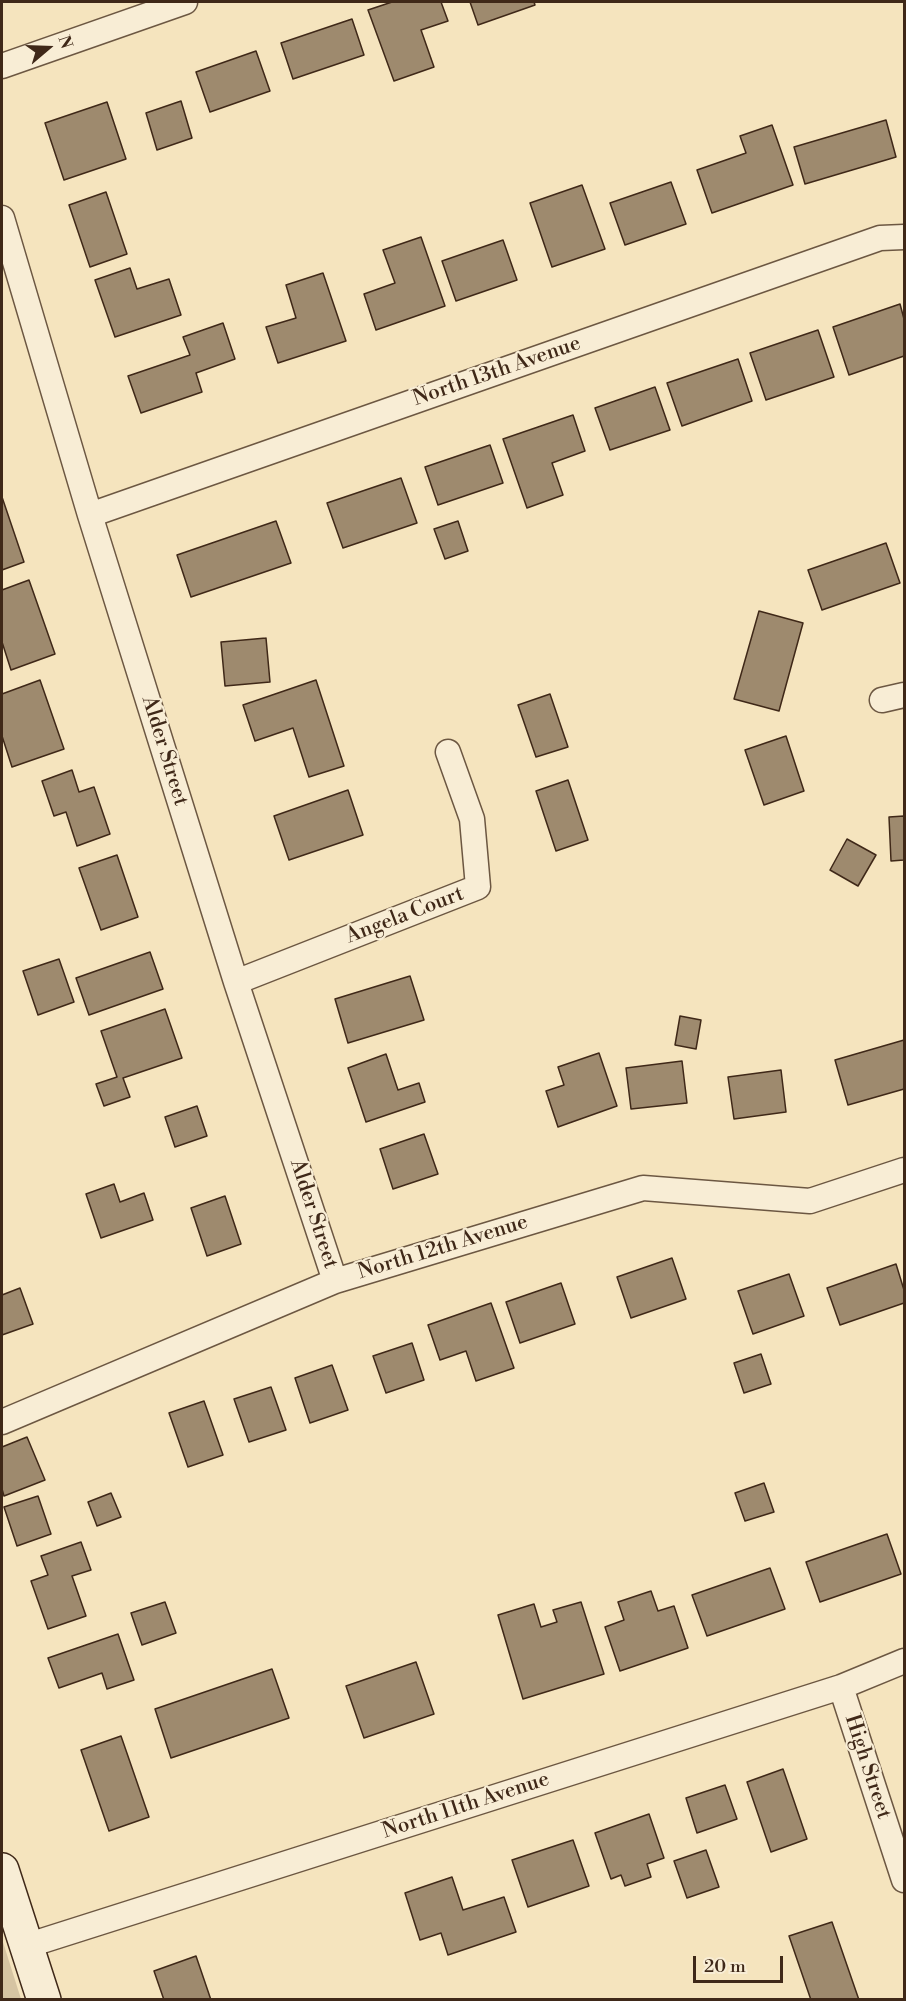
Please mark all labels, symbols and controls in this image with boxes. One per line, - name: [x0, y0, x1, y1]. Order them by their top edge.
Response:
- north arrow: [18, 18, 78, 78]
- text: N: [54, 33, 77, 51]
- street label: North 13th Avenue: [410, 331, 584, 413]
- street label: Alder Street: [135, 693, 193, 809]
- street label: Angela Court: [342, 882, 468, 950]
- street label: Alder Street: [283, 1156, 343, 1272]
- street label: North 12th Avenue: [355, 1210, 531, 1286]
- street label: High Street: [838, 1712, 896, 1822]
- street label: North 11th Avenue: [379, 1767, 553, 1845]
- scale bar: [696, 1944, 786, 1982]
- text: 20 m: [704, 1955, 746, 1978]

